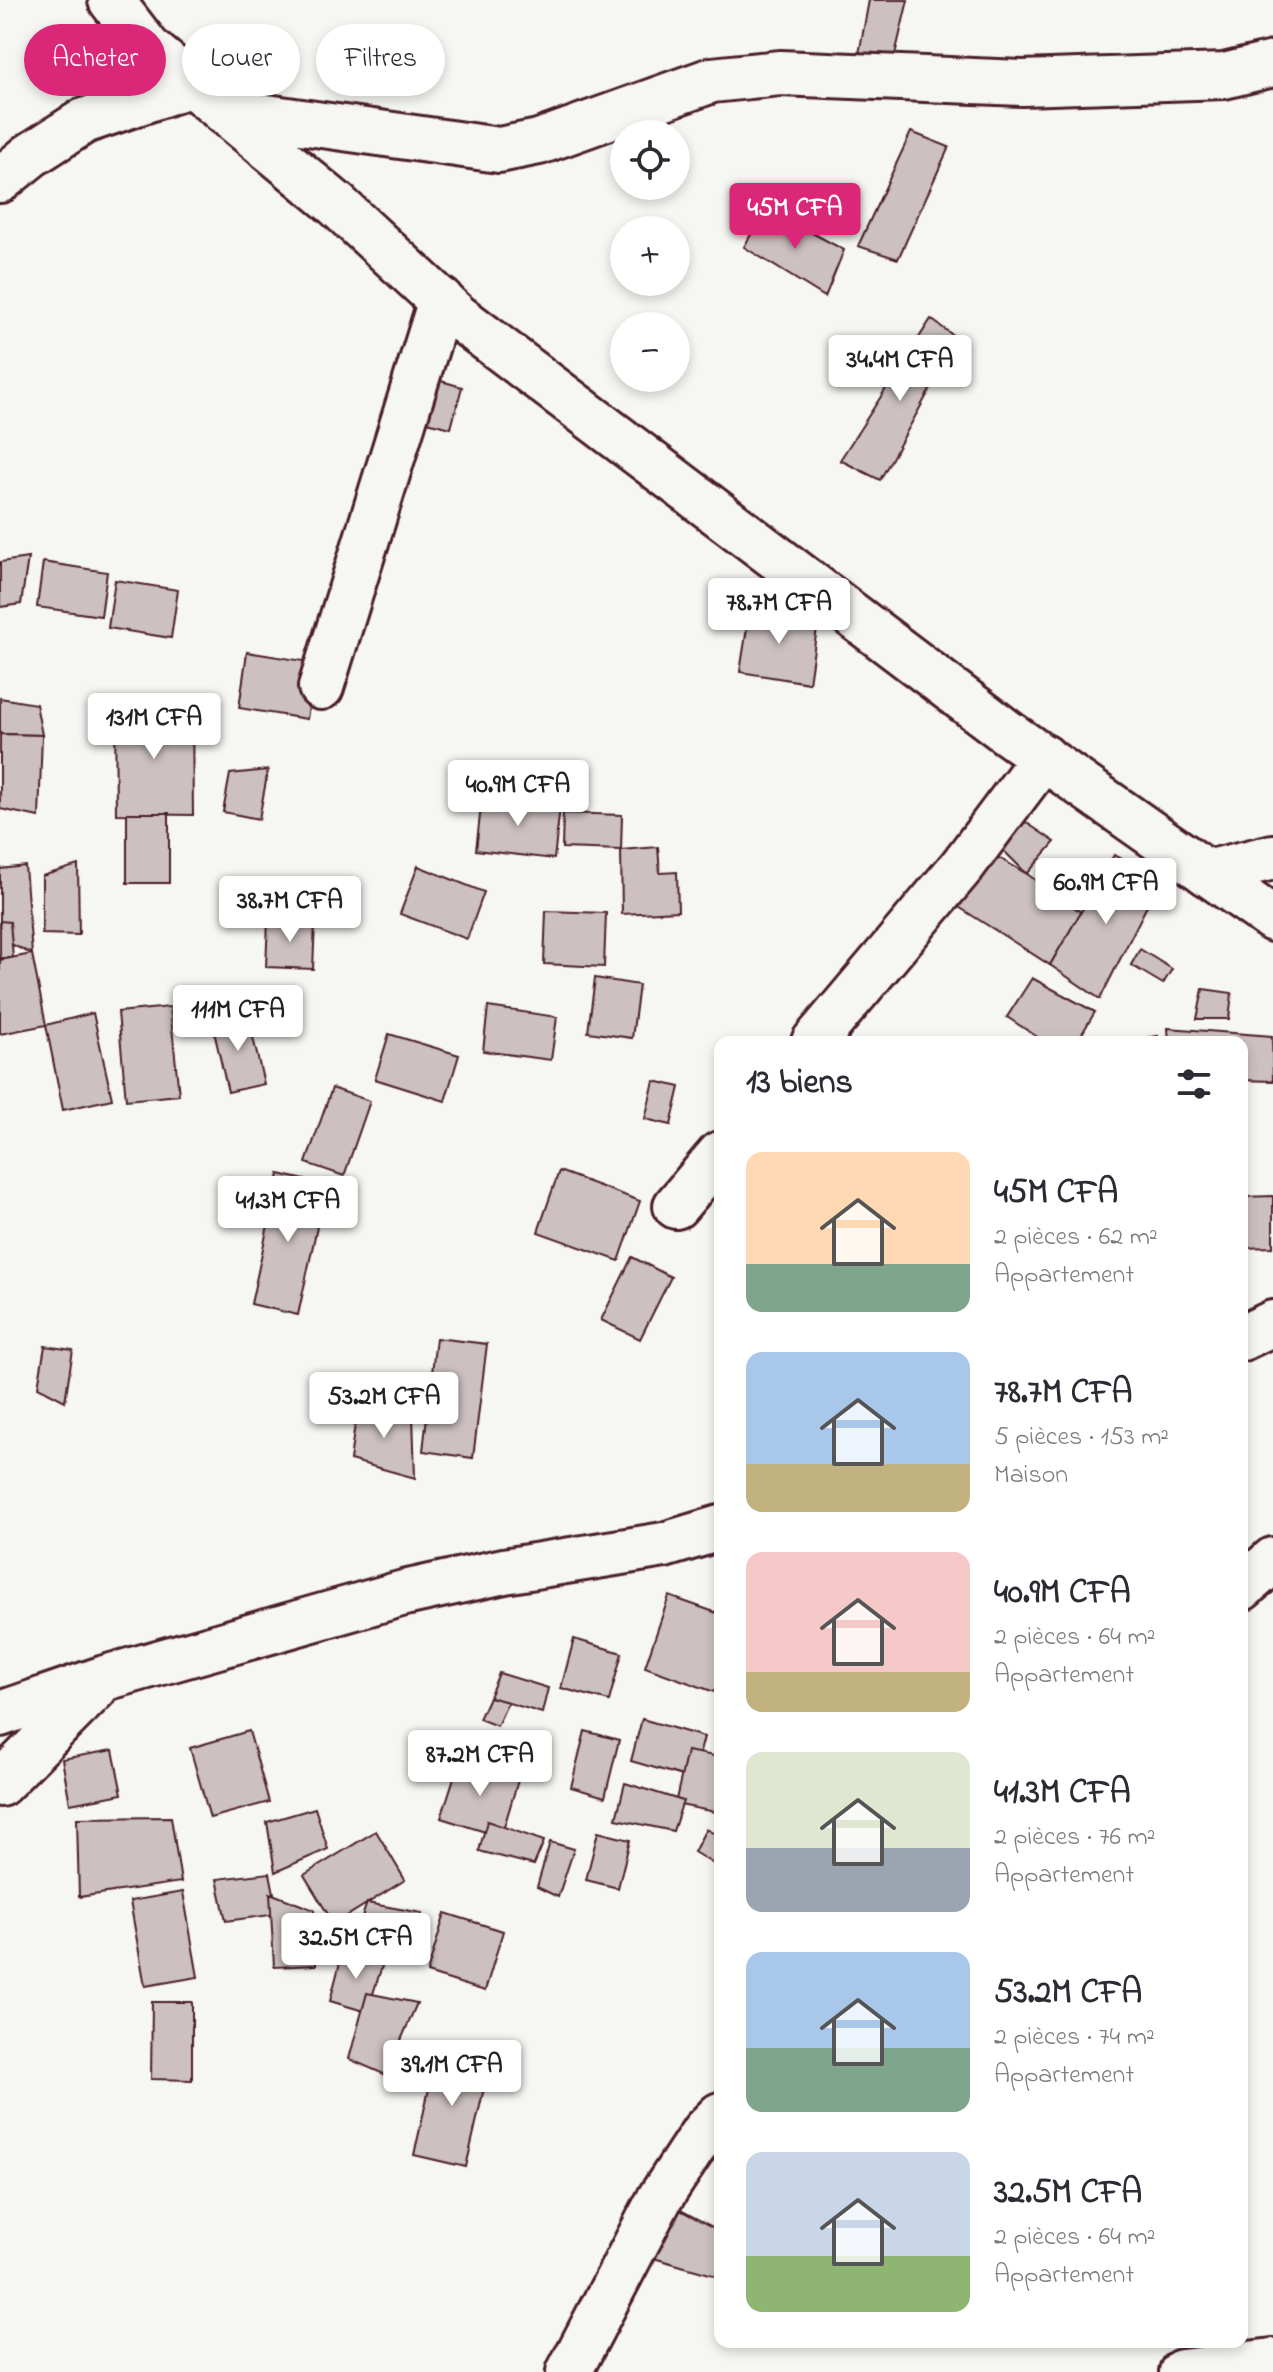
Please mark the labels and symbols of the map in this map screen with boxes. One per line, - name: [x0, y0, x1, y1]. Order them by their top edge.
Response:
- pin: 45M CFA: [721, 183, 869, 251]
- pin: 34.4M CFA: [808, 335, 992, 403]
- pin: 78.7M CFA: [687, 578, 871, 646]
- pin: 131M CFA: [71, 693, 237, 761]
- pin: 40.9M CFA: [426, 760, 610, 828]
- pin: 60.9M CFA: [1014, 858, 1198, 926]
- pin: 38.7M CFA: [198, 876, 382, 944]
- pin: 111M CFA: [155, 985, 321, 1053]
- pin: 41.3M CFA: [196, 1176, 380, 1244]
- pin: 53.2M CFA: [292, 1372, 476, 1440]
- pin: 87.2M CFA: [388, 1730, 572, 1798]
- pin: 32.5M CFA: [264, 1913, 448, 1981]
- pin: 39.1M CFA: [360, 2040, 544, 2108]

